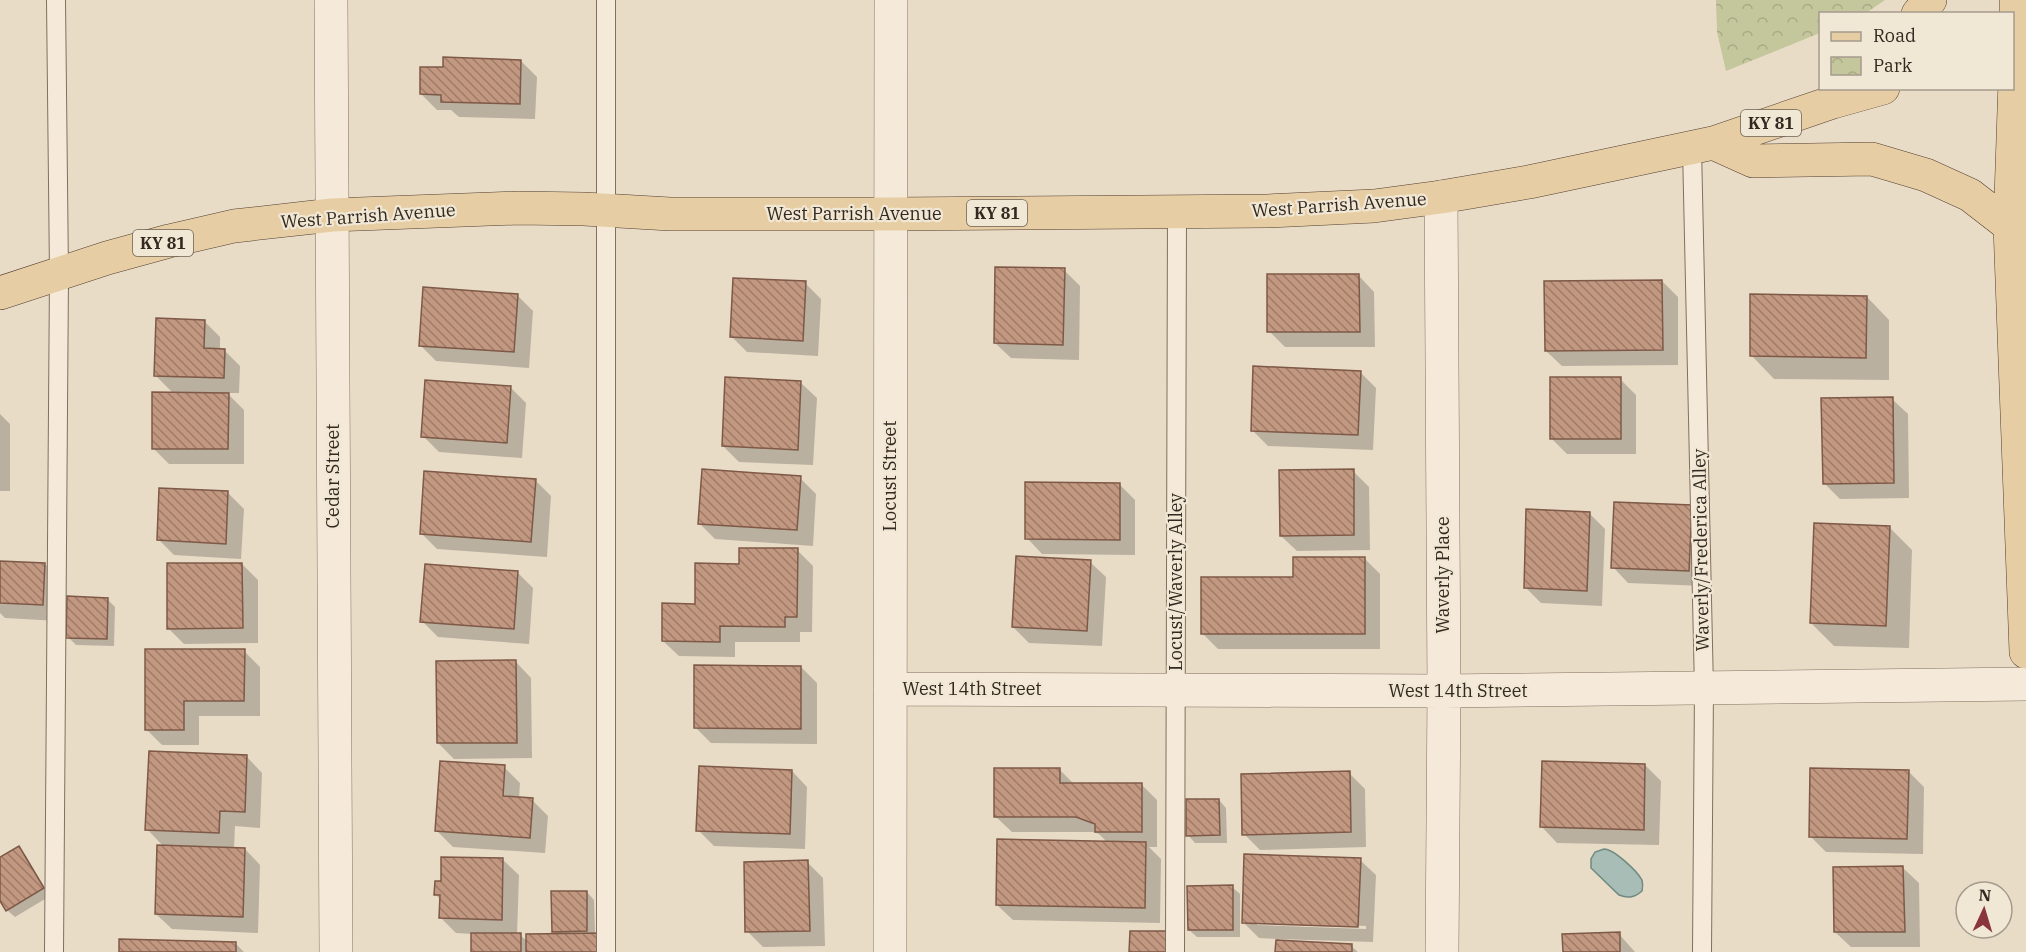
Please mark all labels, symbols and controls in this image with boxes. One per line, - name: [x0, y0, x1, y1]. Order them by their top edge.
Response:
- legend: [1819, 12, 2014, 90]
- text: Road: [1873, 24, 1916, 47]
- text: Park: [1873, 54, 1913, 77]
- road number: KY 81: [1741, 110, 1801, 136]
- street label: West Parrish Avenue: [1251, 187, 1427, 222]
- street label: West Parrish Avenue: [280, 198, 456, 233]
- road number: KY 81: [967, 200, 1027, 226]
- street label: West Parrish Avenue: [766, 202, 942, 225]
- road number: KY 81: [133, 230, 193, 256]
- street label: Locust Street: [878, 420, 901, 532]
- street label: Cedar Street: [321, 424, 344, 528]
- street label: Waverly/Frederica Alley: [1687, 448, 1714, 651]
- street label: Locust/Waverly Alley: [1164, 493, 1187, 671]
- street label: Waverly Place: [1431, 516, 1454, 634]
- street label: West 14th Street: [902, 677, 1042, 700]
- street label: West 14th Street: [1388, 679, 1528, 702]
- north arrow: [1954, 880, 2014, 940]
- text: N: [1978, 885, 1992, 905]

